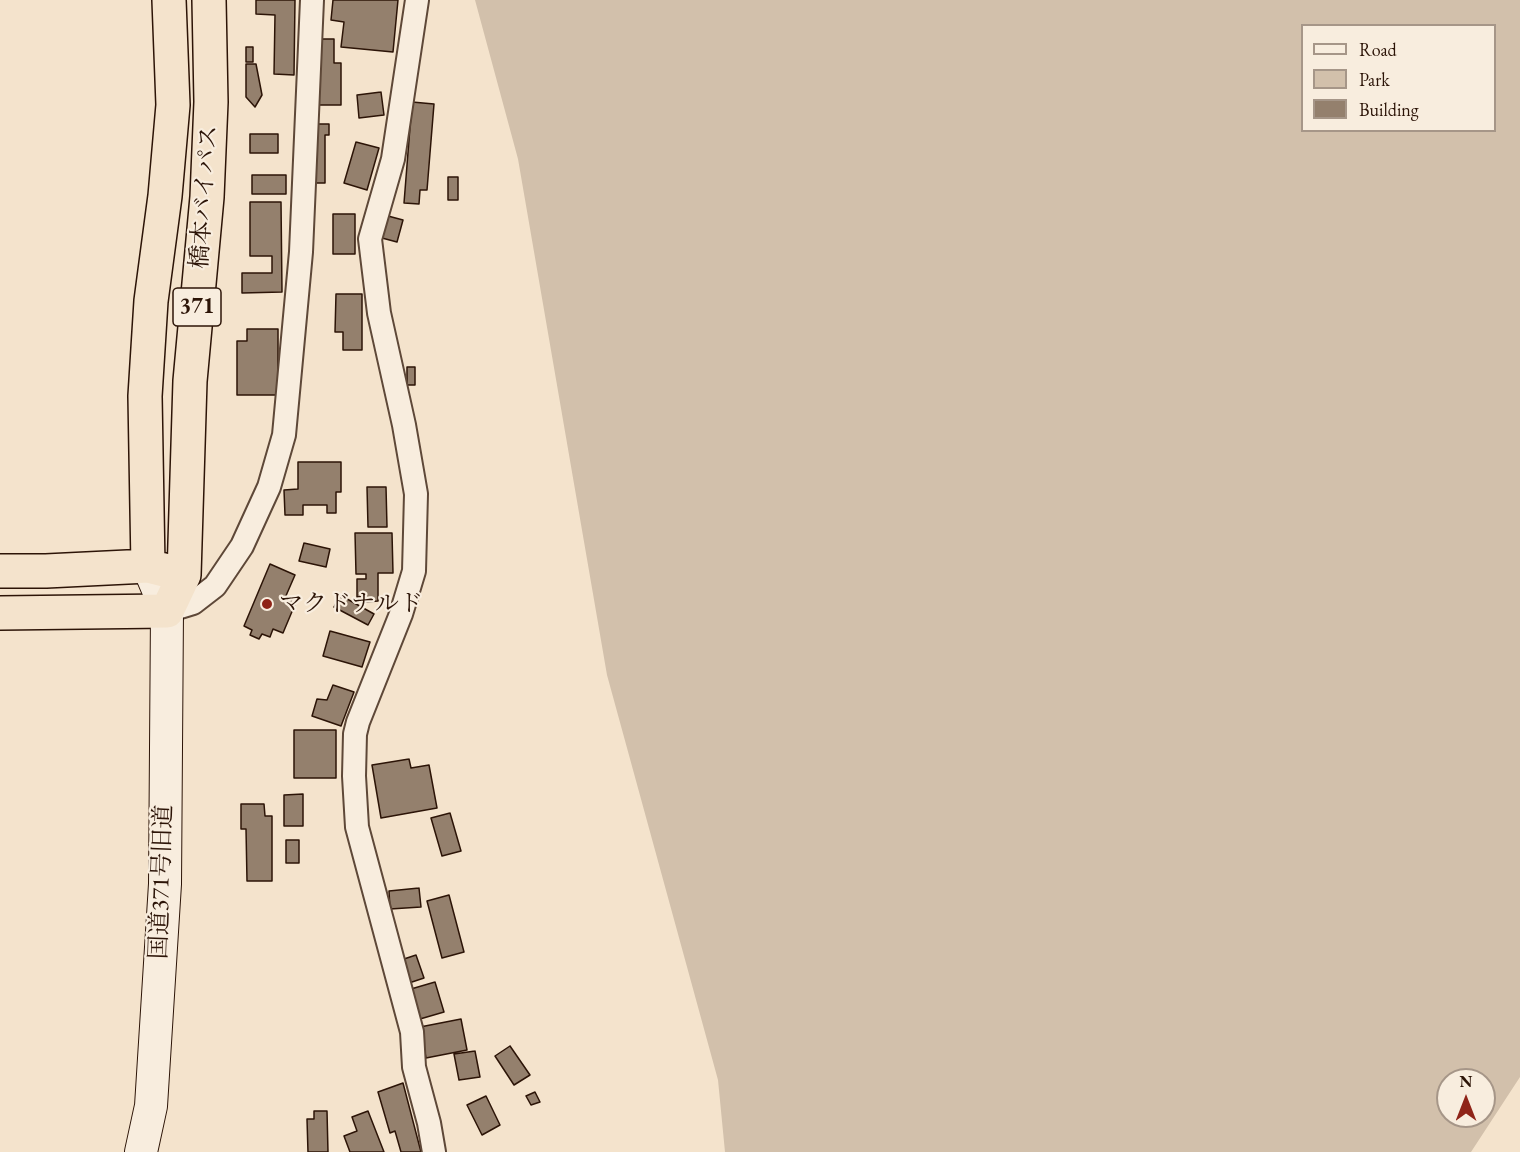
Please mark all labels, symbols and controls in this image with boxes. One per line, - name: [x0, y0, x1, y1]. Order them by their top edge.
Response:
- legend: [1301, 24, 1496, 132]
- text: Road: [1359, 38, 1397, 61]
- text: Park: [1359, 68, 1390, 91]
- text: Building: [1359, 98, 1419, 121]
- street label: 橋本バイパス: [186, 124, 224, 270]
- road number: 371: [173, 288, 221, 326]
- place label: マクドナルド: [279, 590, 423, 618]
- marker: マクドナルド: [260, 597, 274, 611]
- street label: 国道371号旧道: [145, 804, 179, 960]
- north arrow: [1436, 1068, 1496, 1128]
- text: N: [1460, 1071, 1472, 1092]

